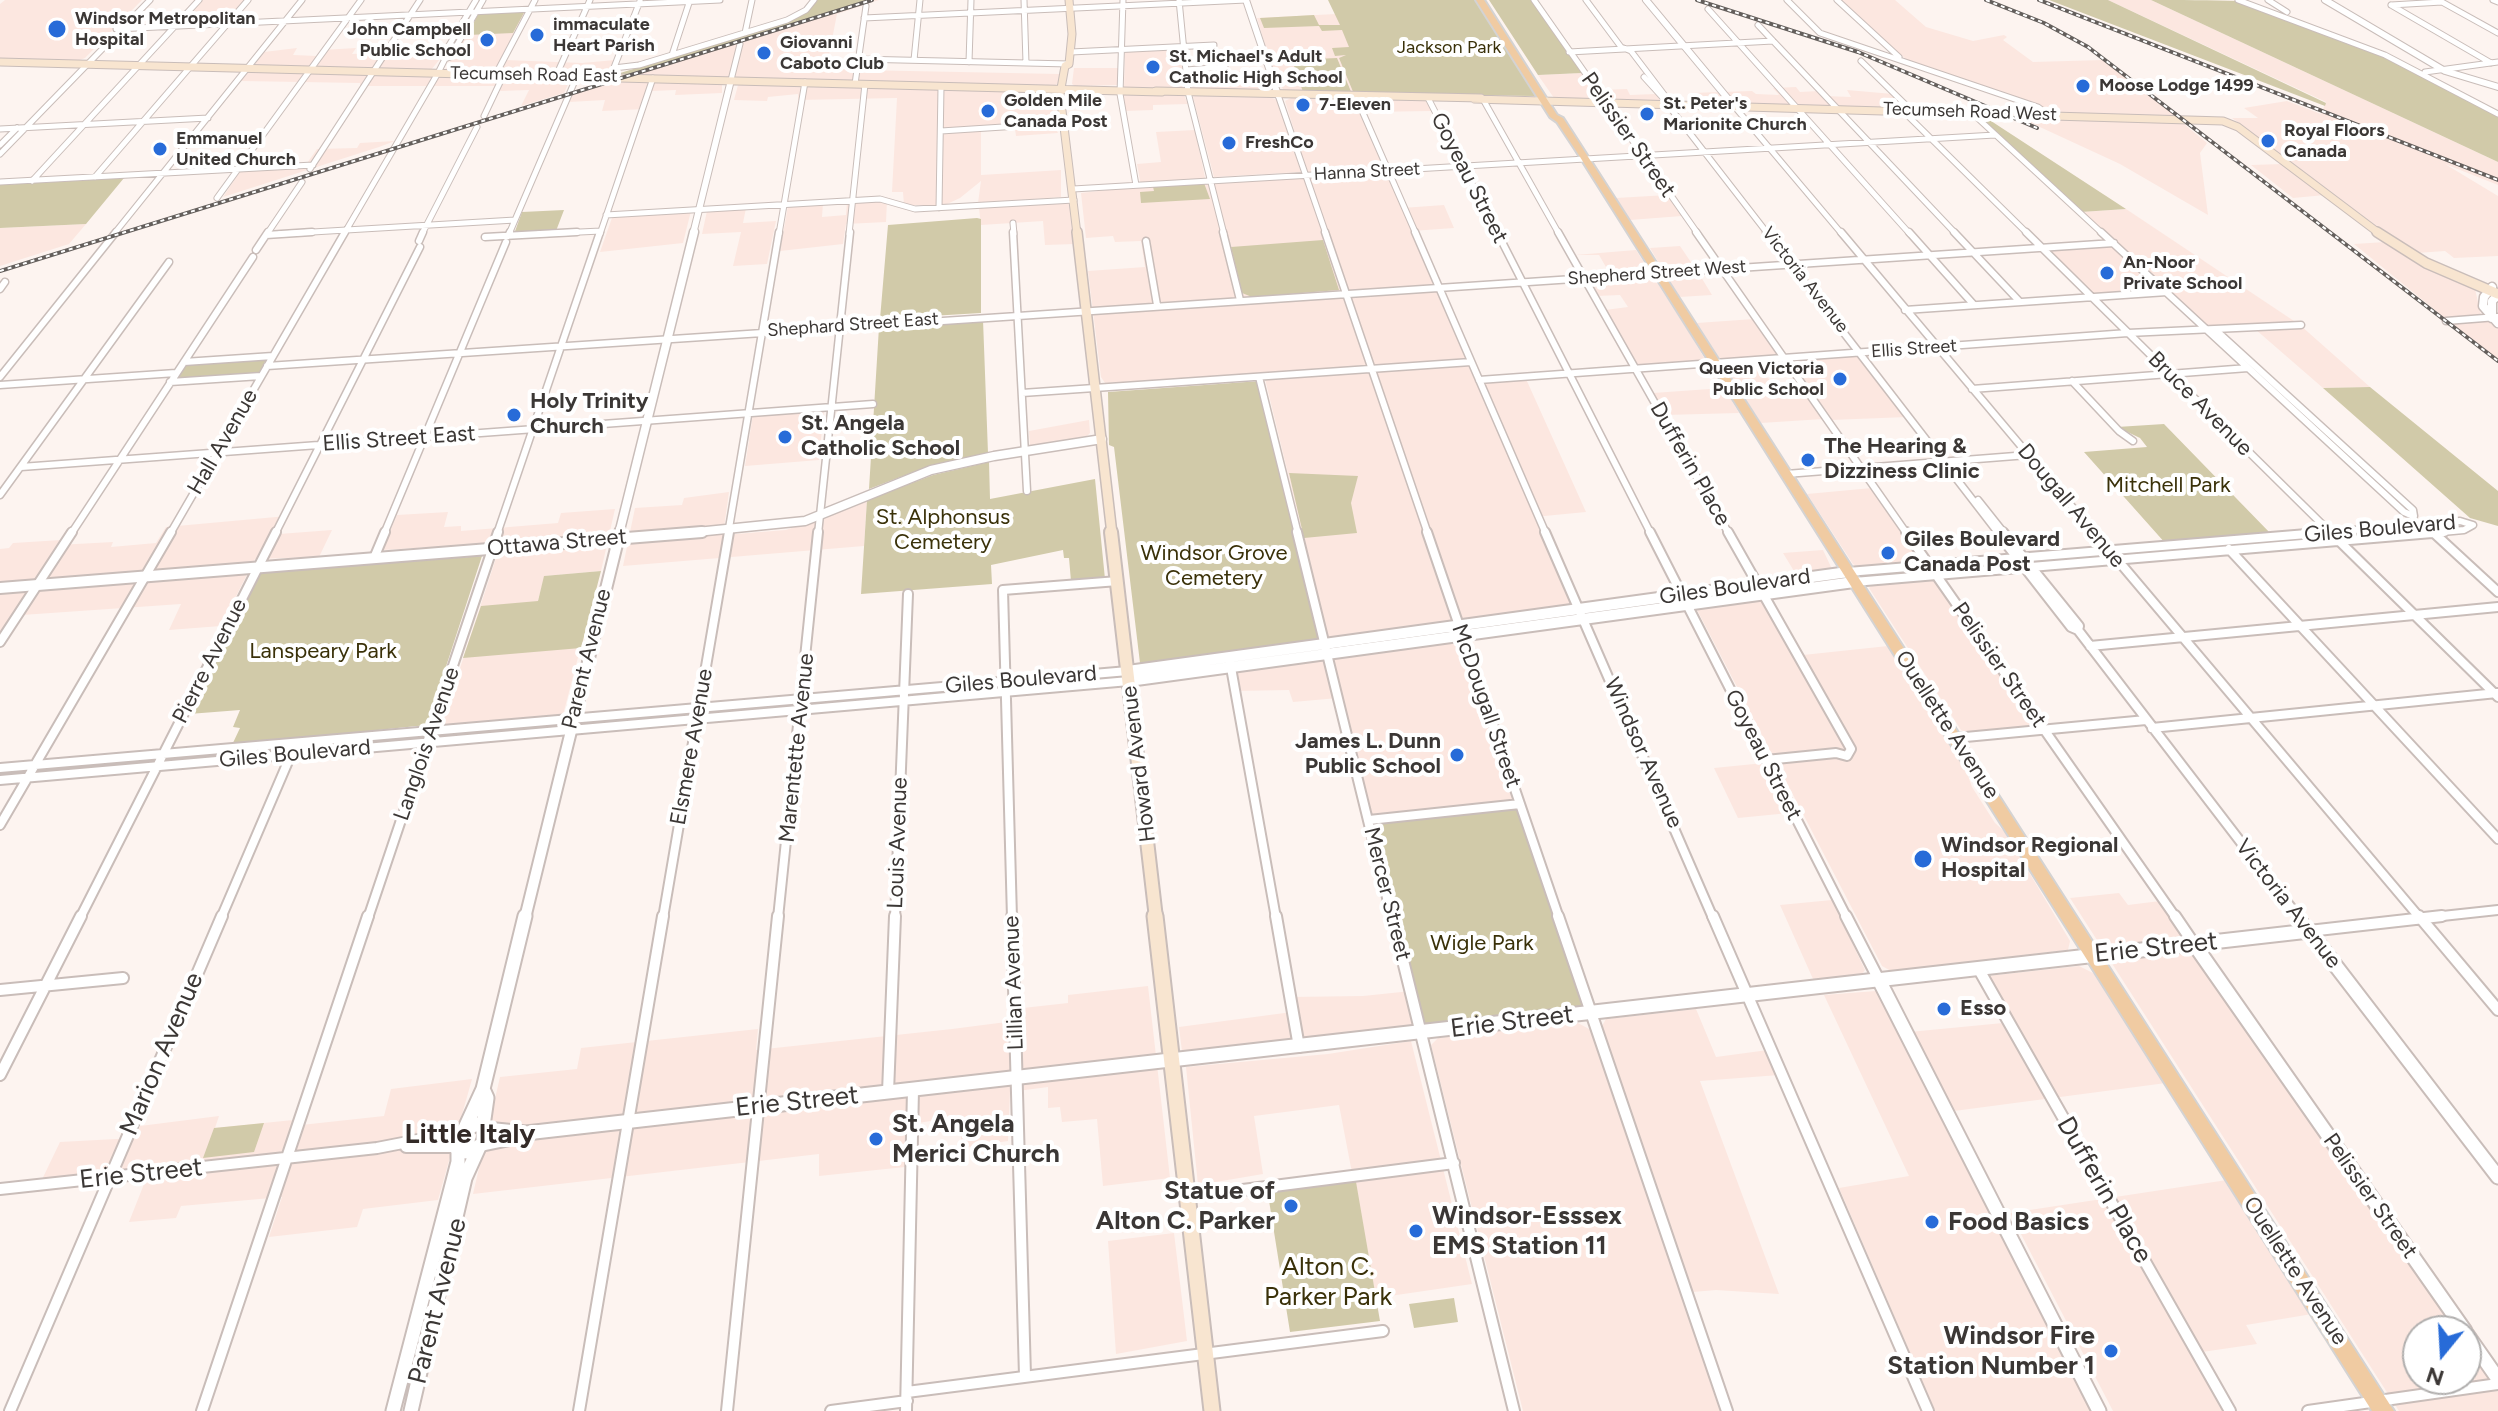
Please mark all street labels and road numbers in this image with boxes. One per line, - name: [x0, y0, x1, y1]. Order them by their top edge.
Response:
- street label: Tecumseh Road East: [450, 63, 618, 87]
- street label: Pelissier Street: [1575, 67, 1681, 203]
- street label: Tecumseh Road West: [1883, 98, 2057, 126]
- street label: Goyeau Street: [1425, 108, 1513, 248]
- street label: Hanna Street: [1313, 158, 1421, 186]
- street label: Victoria Avenue: [1757, 223, 1853, 337]
- street label: Shepherd Street West: [1567, 256, 1747, 290]
- street label: Shephard Street East: [767, 308, 939, 342]
- street label: Ellis Street: [1870, 335, 1958, 363]
- street label: Bruce Avenue: [2142, 346, 2258, 462]
- street label: Hall Avenue: [182, 385, 264, 499]
- street label: Dufferin Place: [1644, 397, 1736, 531]
- street label: Ellis Street East: [322, 420, 476, 458]
- street label: Dougall Avenue: [2011, 439, 2131, 573]
- street label: Giles Boulevard: [2303, 509, 2457, 549]
- street label: Ottawa Street: [486, 524, 628, 562]
- street label: Giles Boulevard: [1658, 563, 1812, 611]
- street label: Parent Avenue: [557, 586, 617, 732]
- street label: Pierre Avenue: [167, 594, 253, 728]
- street label: Pelissier Street: [1946, 597, 2052, 733]
- street label: McDougall Street: [1446, 621, 1526, 791]
- street label: Ouellette Avenue: [1889, 646, 2005, 804]
- street label: Marentette Avenue: [774, 652, 820, 844]
- street label: Giles Boulevard: [944, 660, 1098, 700]
- street label: Langlois Avenue: [388, 664, 466, 824]
- street label: Elsmere Avenue: [665, 667, 719, 827]
- street label: Windsor Avenue: [1598, 674, 1688, 832]
- street label: Howard Avenue: [1116, 684, 1162, 844]
- street label: Goyeau Street: [1719, 685, 1807, 825]
- street label: Giles Boulevard: [218, 734, 372, 774]
- street label: Louis Avenue: [883, 777, 913, 909]
- street label: Mercer Street: [1358, 825, 1416, 963]
- street label: Victoria Avenue: [2229, 834, 2347, 974]
- street label: Lillian Avenue: [998, 915, 1030, 1051]
- street label: Erie Street: [2093, 926, 2219, 970]
- street label: Marion Avenue: [114, 968, 210, 1140]
- street label: Erie Street: [1449, 999, 1575, 1045]
- street label: Erie Street: [734, 1080, 860, 1124]
- street label: Dufferin Place: [2050, 1111, 2158, 1269]
- street label: Pelissier Street: [2317, 1128, 2423, 1264]
- street label: Erie Street: [78, 1152, 204, 1196]
- street label: Ouellette Avenue: [2237, 1192, 2353, 1350]
- street label: Parent Avenue: [402, 1215, 474, 1387]

